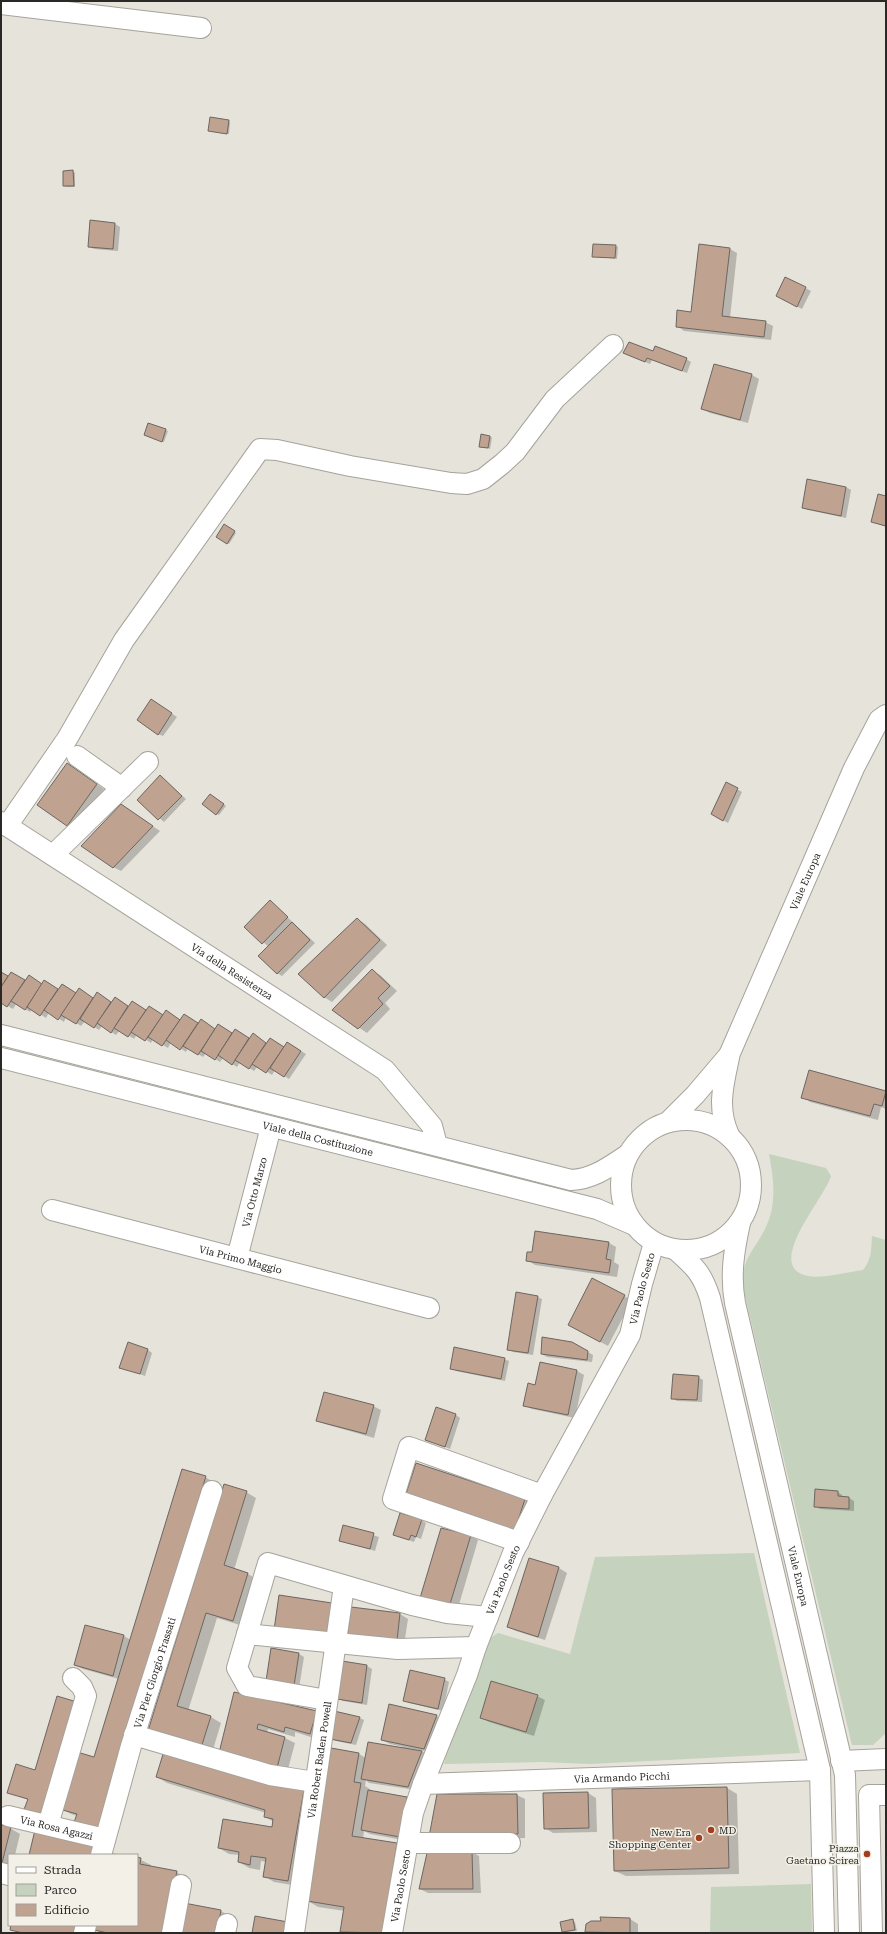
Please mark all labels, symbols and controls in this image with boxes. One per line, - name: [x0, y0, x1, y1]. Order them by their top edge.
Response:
- street label: Viale Europa: [787, 850, 822, 912]
- street label: Via della Resistenza: [189, 941, 275, 1002]
- street label: Viale della Costituzione: [262, 1119, 375, 1158]
- street label: Via Otto Marzo: [240, 1156, 268, 1228]
- street label: Via Primo Maggio: [198, 1243, 283, 1275]
- street label: Via Paolo Sesto: [627, 1251, 656, 1325]
- street label: Via Paolo Sesto: [484, 1543, 522, 1616]
- street label: Viale Europa: [786, 1545, 811, 1608]
- street label: Via Pier Giorgio Frassati: [132, 1616, 177, 1729]
- street label: Via Robert Baden Powell: [305, 1700, 333, 1819]
- street label: Via Armando Picchi: [574, 1770, 670, 1784]
- street label: Via Rosa Agazzi: [19, 1814, 94, 1841]
- marker: MD: [706, 1825, 716, 1835]
- place label: MD: [719, 1825, 737, 1836]
- place label: New Era Shopping Center: [609, 1827, 692, 1850]
- marker: New Era Shopping Center: [694, 1833, 704, 1843]
- place label: Piazza Gaetano Scirea: [786, 1843, 860, 1866]
- street label: Via Paolo Sesto: [388, 1848, 412, 1923]
- marker: Piazza Gaetano Scirea: [862, 1849, 872, 1859]
- legend: [8, 1854, 138, 1926]
- text: Strada: [44, 1863, 82, 1877]
- text: Parco: [44, 1883, 77, 1897]
- text: Edificio: [44, 1903, 89, 1917]

